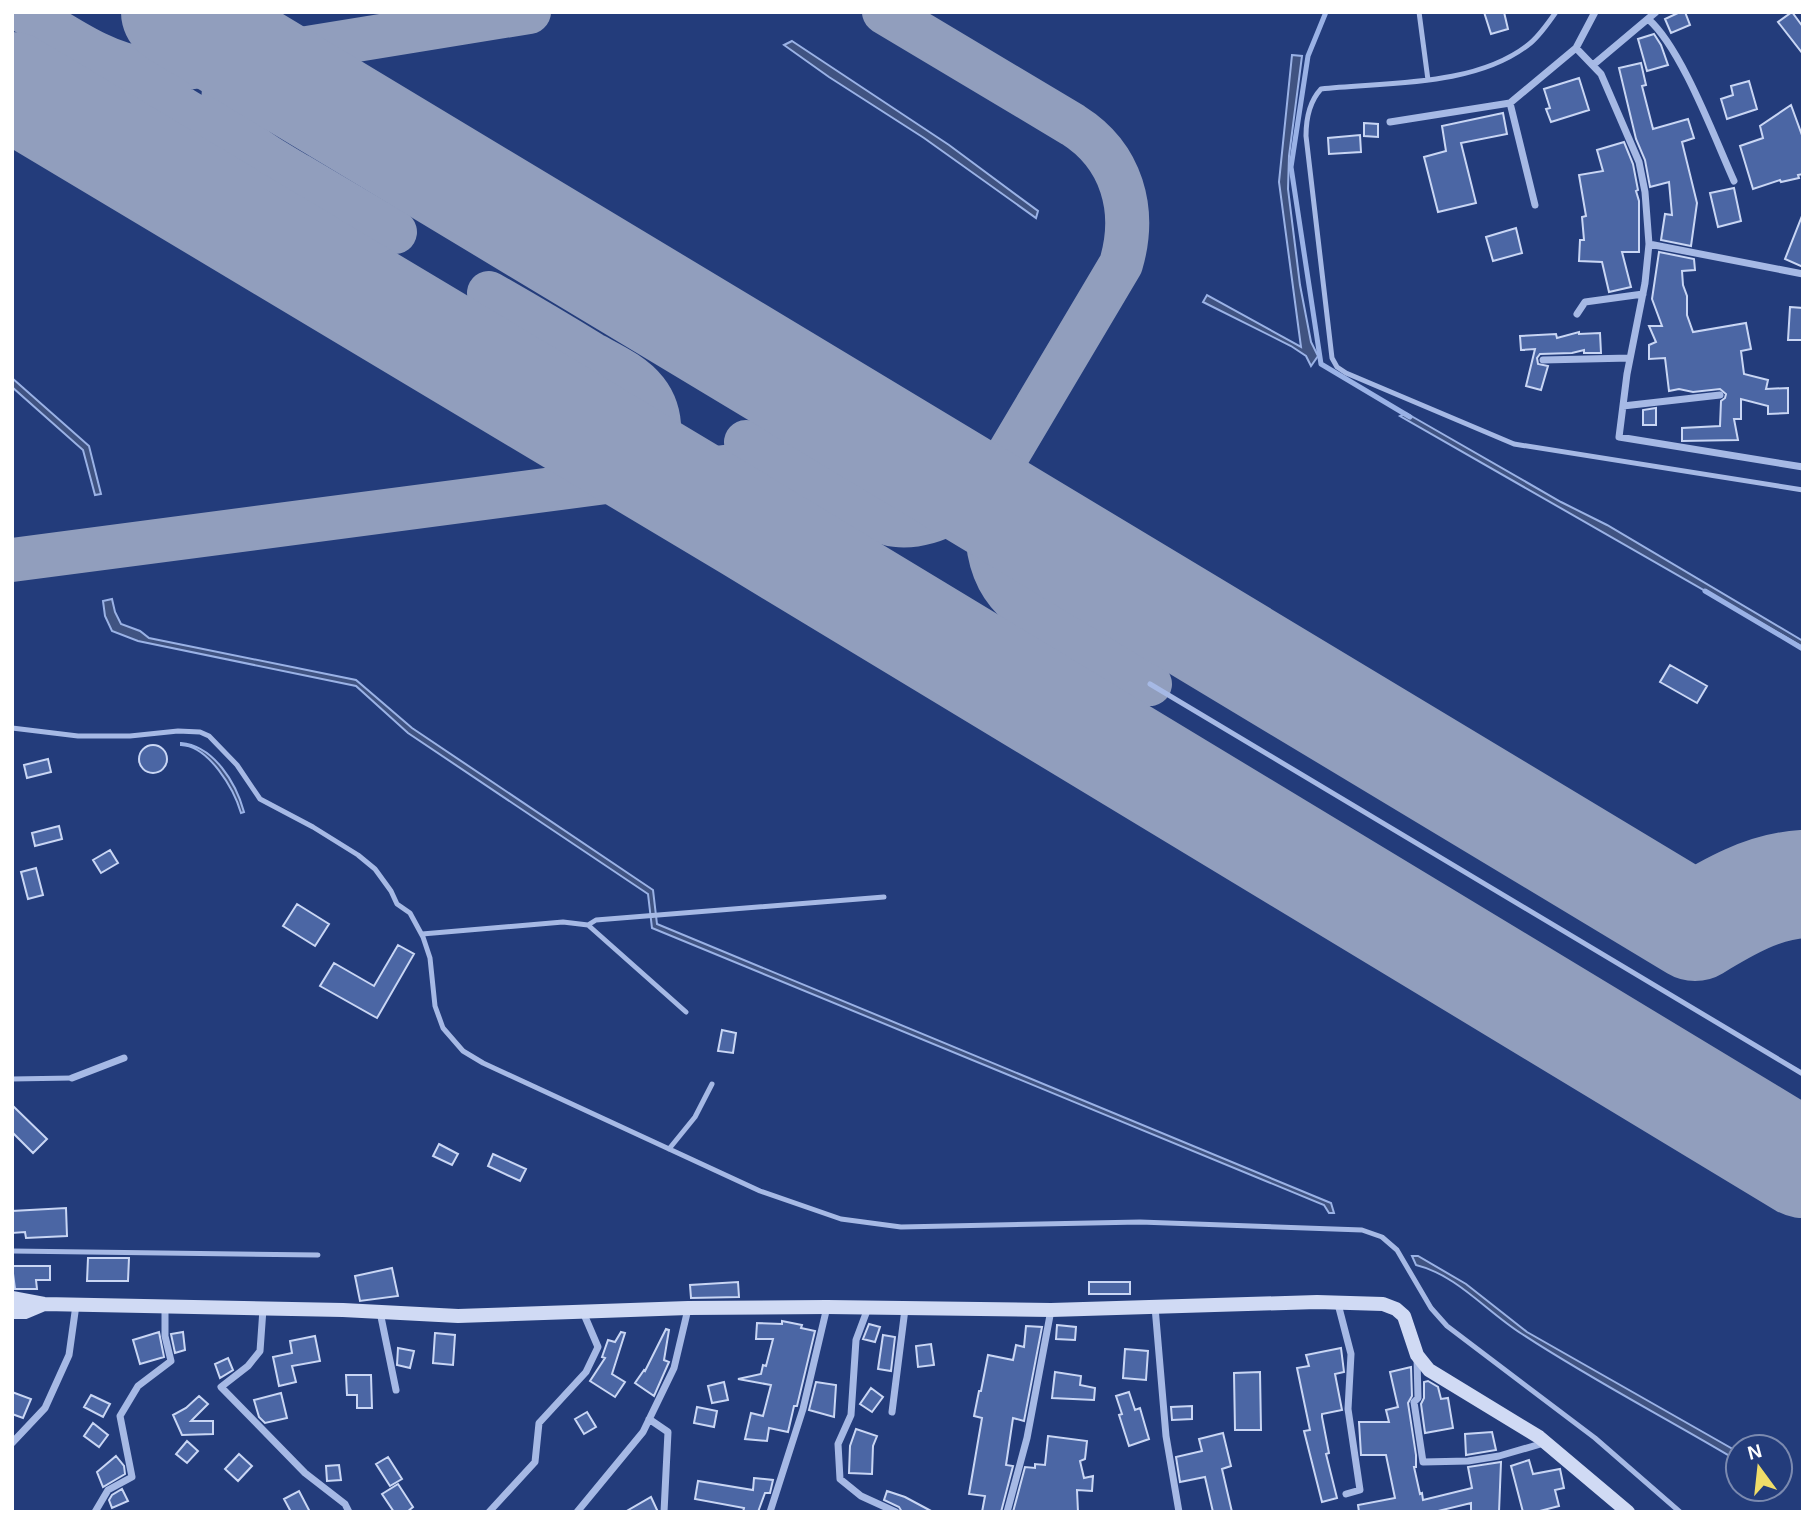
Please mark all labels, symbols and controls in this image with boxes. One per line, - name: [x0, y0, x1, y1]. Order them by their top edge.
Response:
- north arrow: [1724, 1433, 1794, 1503]
- text: N: [1745, 1440, 1764, 1464]

